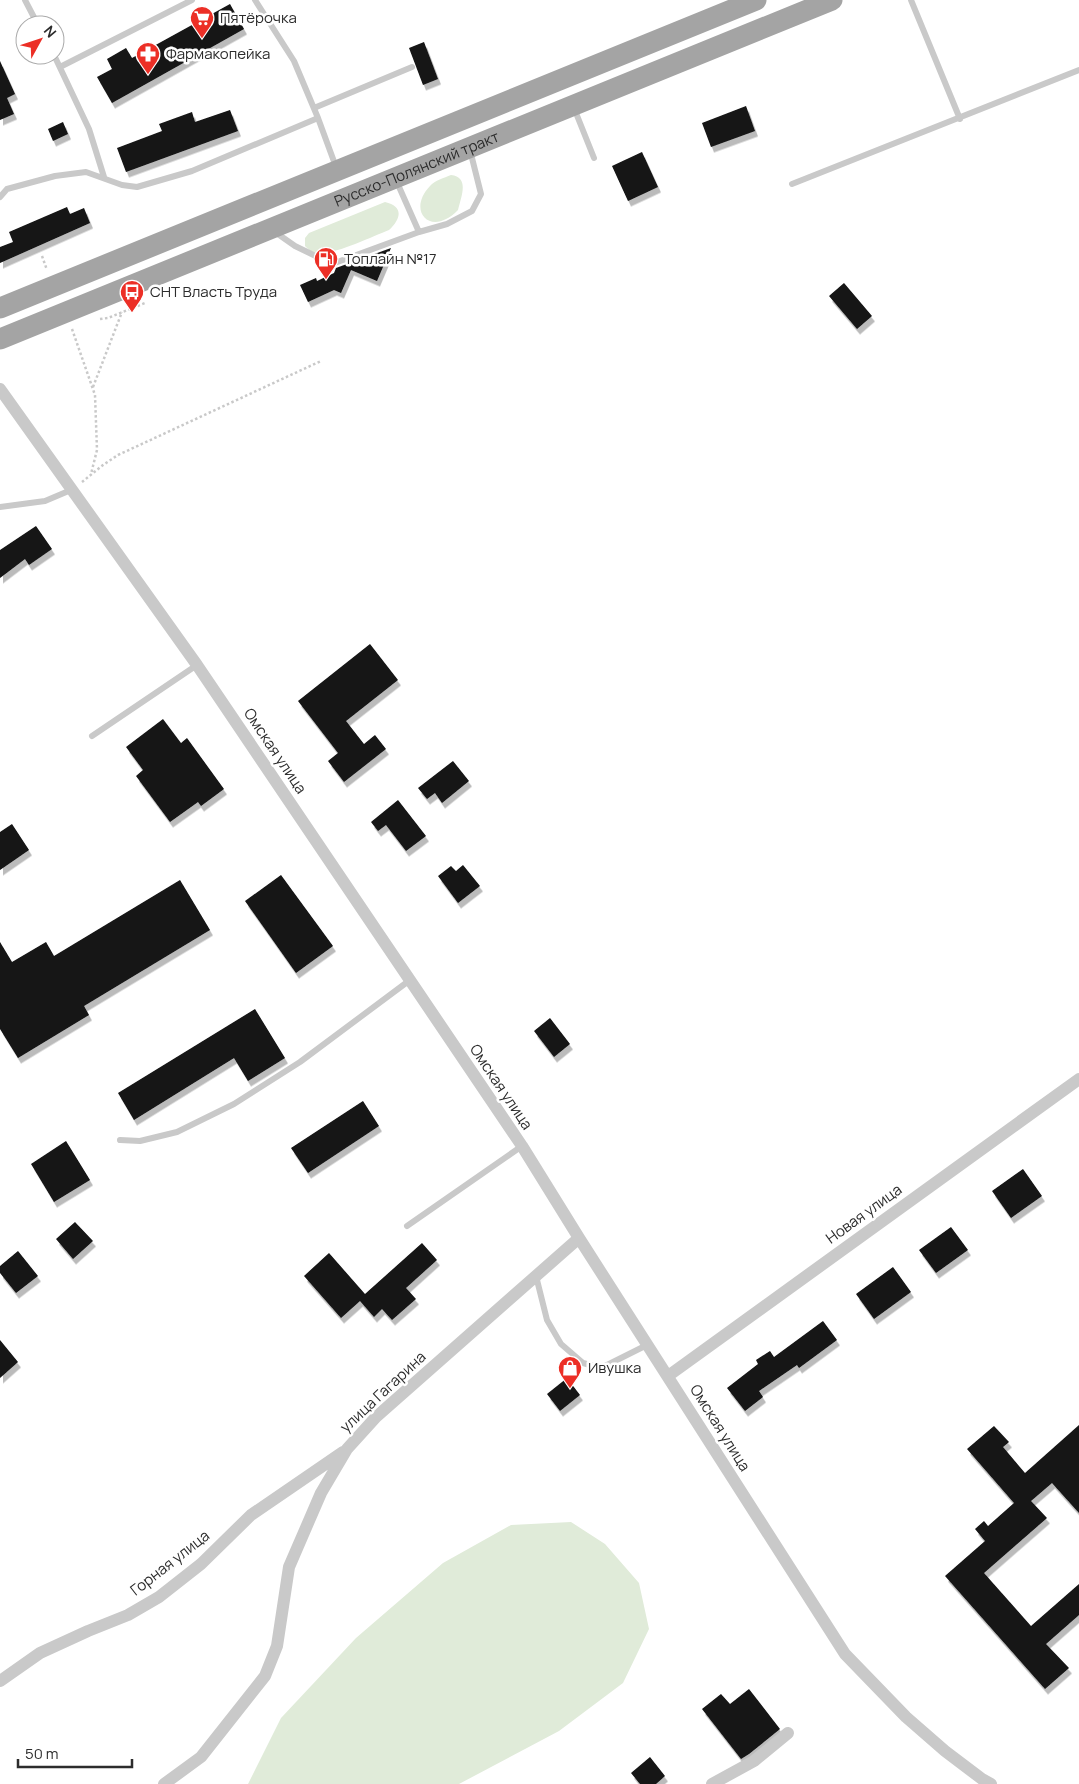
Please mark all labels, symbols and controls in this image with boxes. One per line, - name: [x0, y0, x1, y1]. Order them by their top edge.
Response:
- supermarket icon: Пятёрочка: [189, 5, 215, 39]
- place label: Пятёрочка: [220, 7, 297, 28]
- north arrow: [15, 15, 65, 65]
- text: N: [40, 21, 61, 41]
- pharmacy icon: Фармакопейка: [135, 41, 161, 75]
- place label: Фармакопейка: [166, 43, 270, 64]
- street label: Русско-Полянский тракт: [331, 126, 503, 212]
- fuel station icon: Топлайн №17: [313, 246, 339, 280]
- place label: Топлайн №17: [344, 248, 437, 269]
- bus stop icon: СНТ Власть Труда: [119, 279, 145, 313]
- place label: СНТ Власть Труда: [150, 281, 277, 302]
- street label: Омская улица: [239, 704, 312, 798]
- street label: Омская улица: [465, 1040, 538, 1134]
- street label: Новая улица: [821, 1179, 906, 1248]
- street label: улица Гагарина: [335, 1346, 430, 1437]
- shop icon: Ивушка: [557, 1355, 583, 1389]
- place label: Ивушка: [588, 1357, 641, 1378]
- street label: Омская улица: [685, 1380, 756, 1475]
- street label: Горная улица: [126, 1525, 214, 1600]
- scale bar: [18, 1736, 131, 1768]
- text: 50 m: [25, 1743, 59, 1764]

